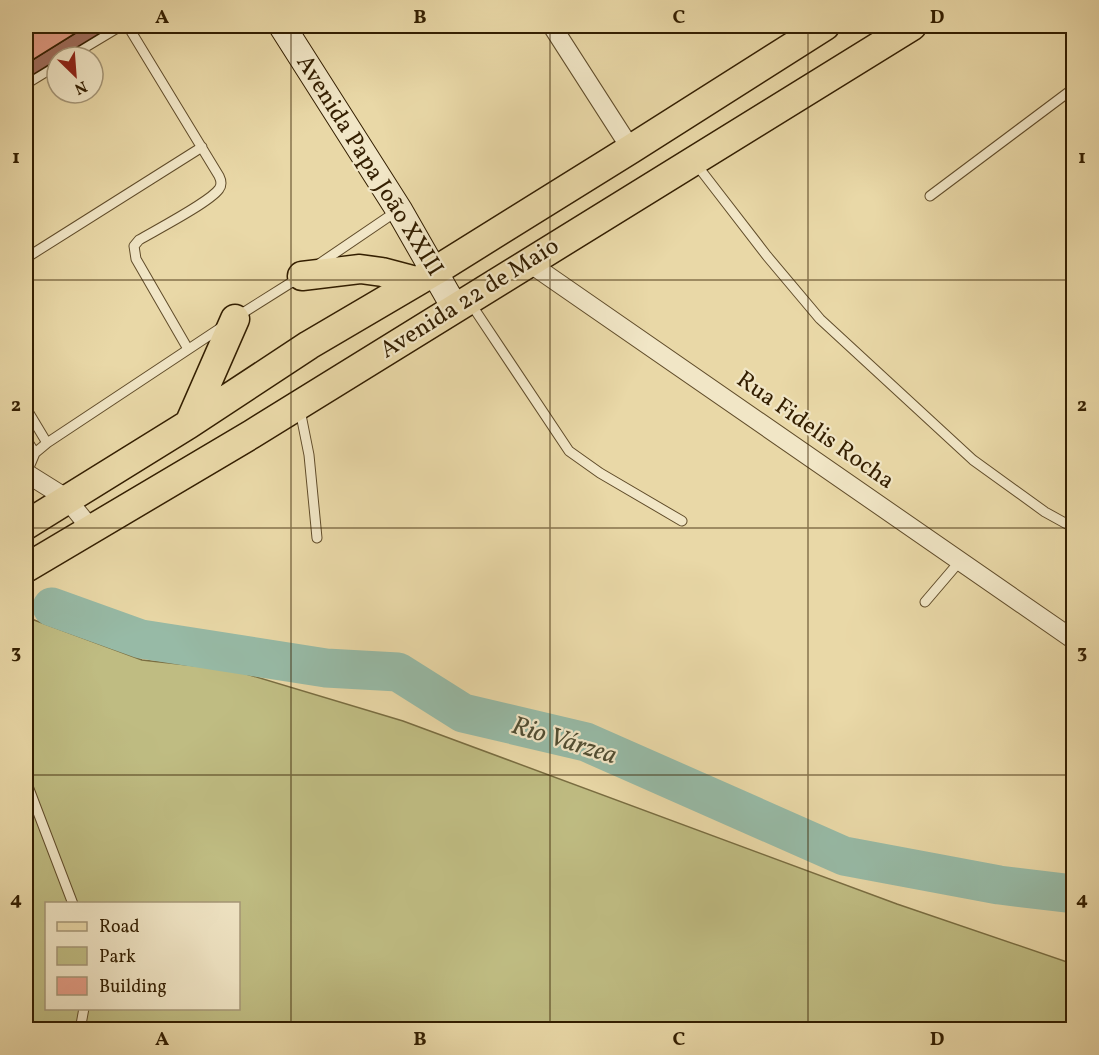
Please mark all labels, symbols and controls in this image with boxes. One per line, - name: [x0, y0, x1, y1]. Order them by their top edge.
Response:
- text: A: [155, 4, 169, 32]
- text: B: [413, 4, 427, 32]
- text: C: [673, 4, 686, 32]
- text: D: [930, 4, 944, 32]
- north arrow: [45, 45, 105, 105]
- street label: Avenida Papa João XXIII: [287, 49, 451, 283]
- text: N: [70, 74, 90, 99]
- text: 1: [12, 144, 20, 172]
- text: 1: [1078, 144, 1086, 172]
- street label: Avenida 22 de Maio: [374, 230, 566, 368]
- street label: Rua Fidelis Rocha: [729, 364, 901, 498]
- text: 2: [11, 392, 21, 420]
- text: 2: [1077, 392, 1087, 420]
- text: 3: [11, 639, 21, 667]
- text: 3: [1077, 639, 1087, 667]
- water label: Rio Várzea: [507, 708, 621, 774]
- text: 4: [10, 886, 22, 914]
- text: 4: [1076, 886, 1088, 914]
- legend: [45, 902, 240, 1010]
- text: Road: [99, 915, 140, 940]
- text: Park: [99, 945, 136, 970]
- text: Building: [99, 975, 167, 1000]
- text: A: [155, 1026, 169, 1054]
- text: B: [413, 1026, 427, 1054]
- text: C: [673, 1026, 686, 1054]
- text: D: [930, 1026, 944, 1054]

